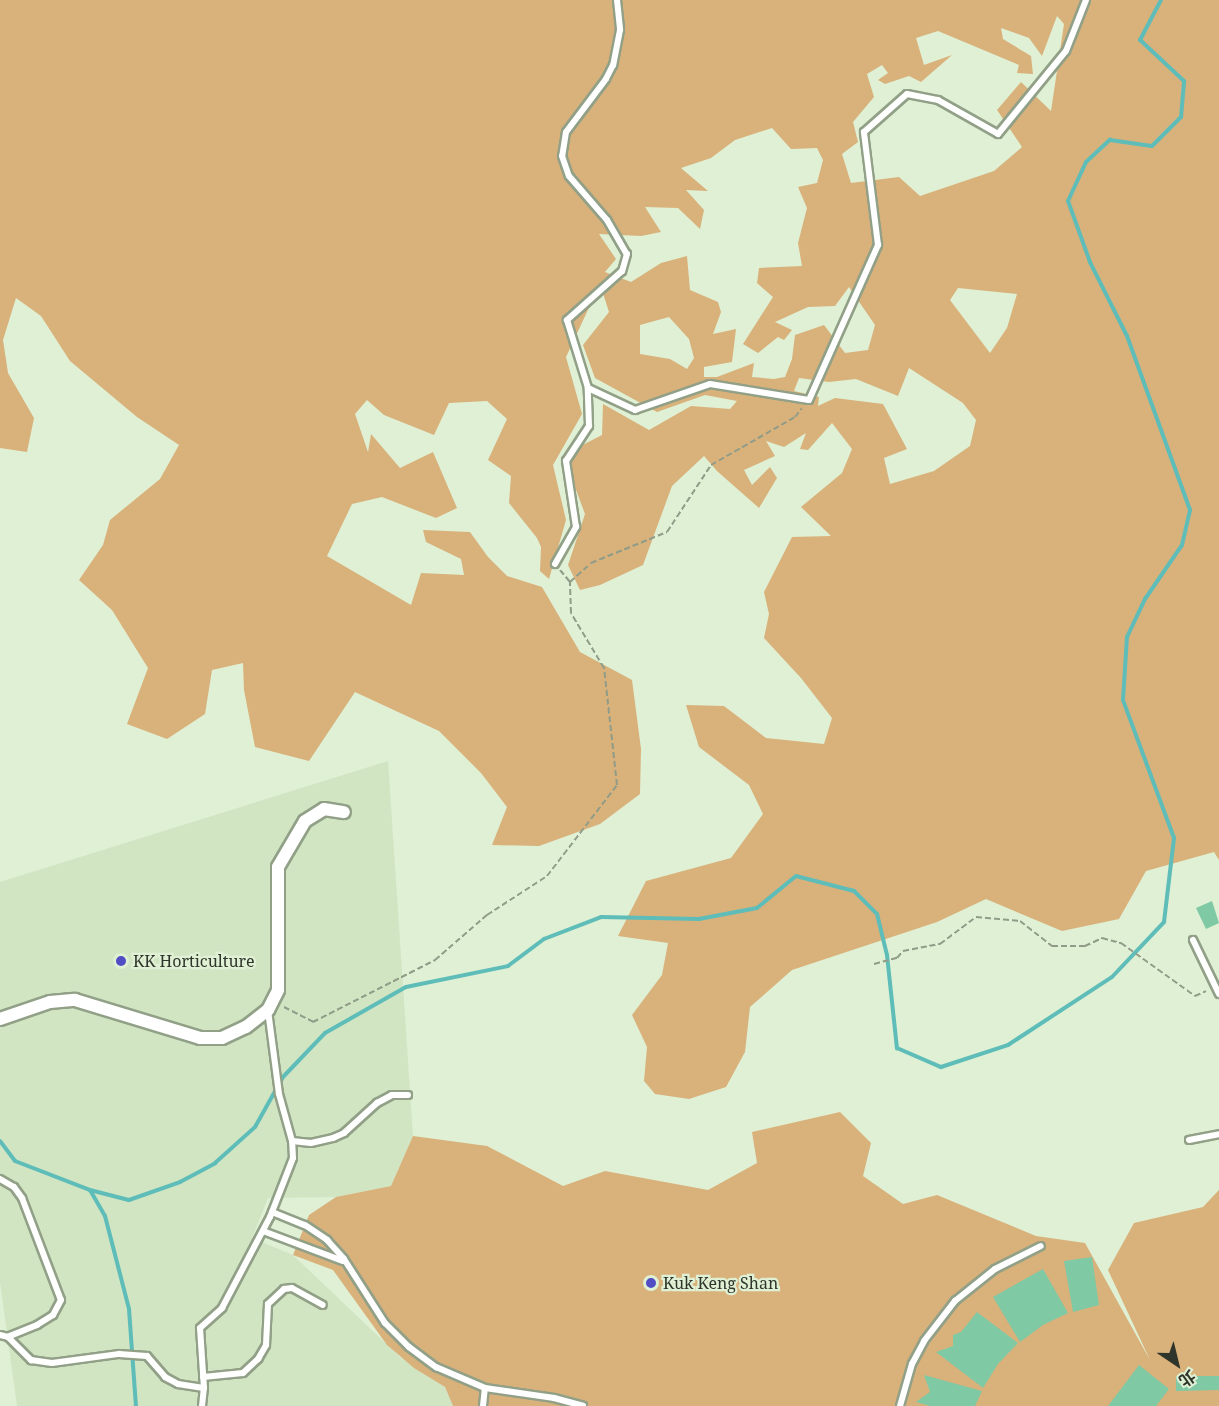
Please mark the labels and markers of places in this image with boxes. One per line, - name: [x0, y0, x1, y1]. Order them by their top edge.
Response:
- place label: KK Horticulture: [133, 951, 255, 971]
- marker: KK Horticulture: [114, 954, 128, 968]
- place label: Kuk Keng Shan: [663, 1273, 778, 1293]
- marker: Kuk Keng Shan: [644, 1276, 658, 1290]

